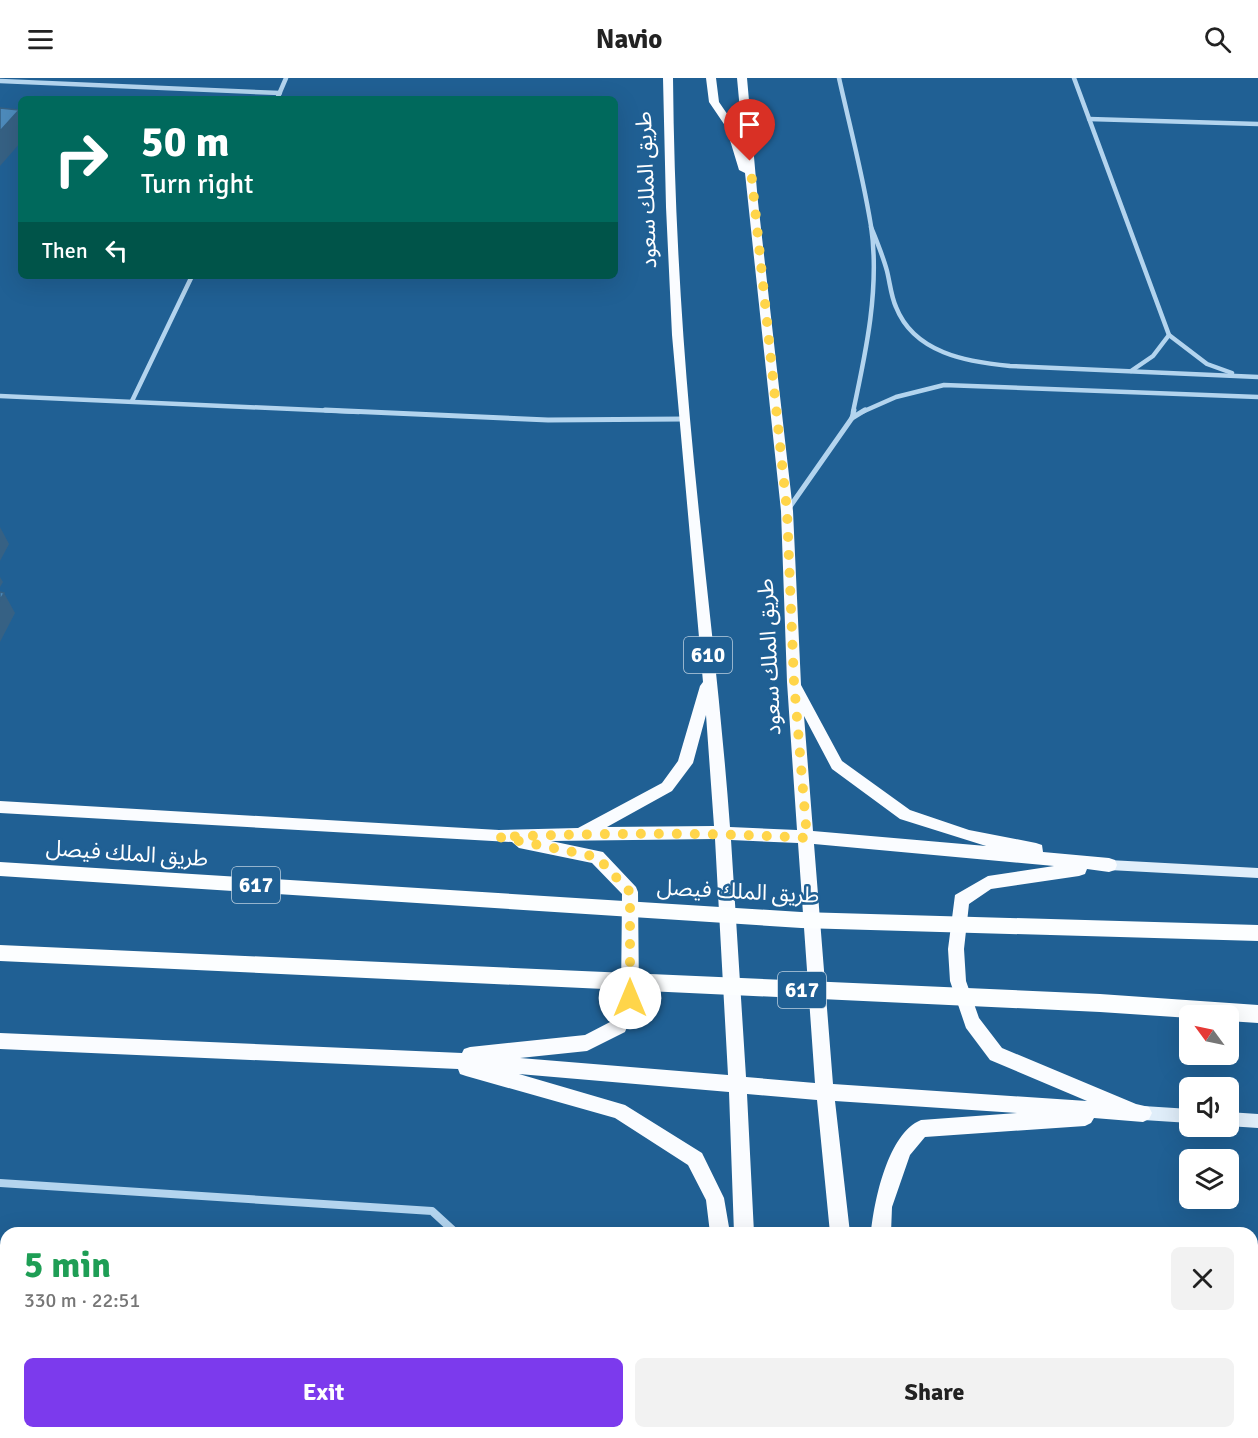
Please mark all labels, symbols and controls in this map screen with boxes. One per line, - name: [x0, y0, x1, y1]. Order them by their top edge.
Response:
- icon: menu: [24, 23, 57, 56]
- text: Navio: [596, 23, 662, 56]
- icon: search: [1201, 23, 1234, 56]
- pin: [724, 99, 775, 161]
- icon: arrive: [733, 108, 766, 141]
- street label: طريق الملك سعود: [630, 111, 662, 269]
- text: 50 m: [141, 117, 230, 168]
- icon: right: [42, 120, 120, 198]
- text: Turn right: [141, 168, 254, 201]
- icon: left: [100, 234, 133, 267]
- text: Then: [42, 237, 88, 264]
- street label: طريق الملك سعود: [751, 578, 787, 736]
- road number: 610: [684, 637, 732, 673]
- street label: طريق الملك فيصل: [45, 834, 209, 872]
- road number: 617: [232, 867, 280, 903]
- street label: طريق الملك فيصل: [656, 873, 820, 909]
- position arrow: [598, 966, 662, 1030]
- road number: 617: [778, 972, 826, 1008]
- north arrow: [1179, 1005, 1239, 1065]
- map controls: [1179, 1005, 1239, 1209]
- button: sound: [1179, 1077, 1239, 1137]
- button: layers: [1179, 1149, 1239, 1209]
- text: 5 min: [24, 1243, 111, 1288]
- button: close: [1171, 1247, 1234, 1310]
- text: 330 m · 22:51: [24, 1288, 140, 1313]
- button: Exit: [24, 1358, 623, 1427]
- button: Share: [635, 1358, 1234, 1427]

